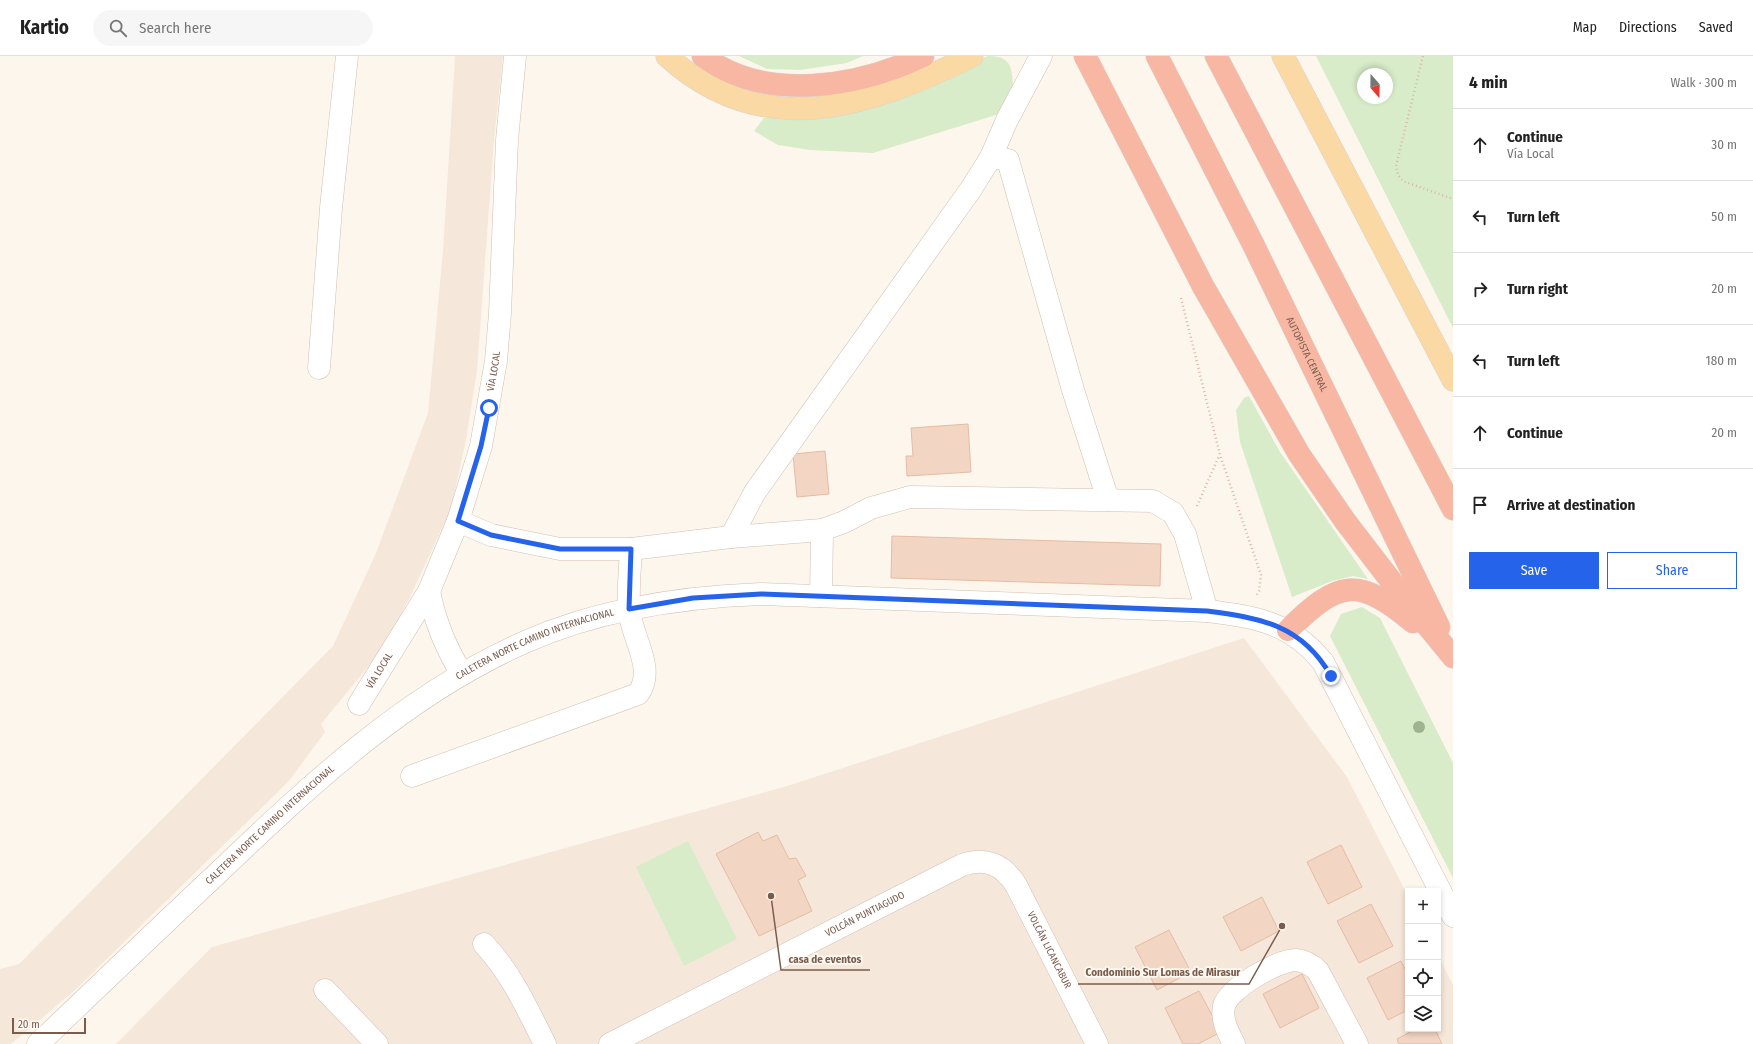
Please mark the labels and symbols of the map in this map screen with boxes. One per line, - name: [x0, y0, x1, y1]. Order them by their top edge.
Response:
- north arrow: [1357, 68, 1393, 104]
- street label: AUTOPISTA CENTRAL: [1283, 315, 1330, 394]
- street label: VÍA LOCAL: [484, 350, 503, 392]
- route start: [480, 399, 498, 417]
- street label: CALETERA NORTE CAMINO INTERNACIONAL: [454, 606, 616, 682]
- street label: VÍA LOCAL: [364, 650, 396, 691]
- route end: [1322, 667, 1340, 685]
- street label: CALETERA NORTE CAMINO INTERNACIONAL: [203, 763, 337, 887]
- street label: VOLCÁN PUNTIAGUDO: [823, 889, 907, 940]
- street label: VOLCÁN LICANCABUR: [1025, 909, 1074, 991]
- callout: casa de eventos: [781, 947, 870, 970]
- text: casa de eventos: [789, 953, 862, 966]
- callout: Condominio Sur Lomas de Mirasur: [1078, 961, 1249, 984]
- text: Condominio Sur Lomas de Mirasur: [1086, 966, 1241, 979]
- scale bar: [12, 1016, 86, 1035]

